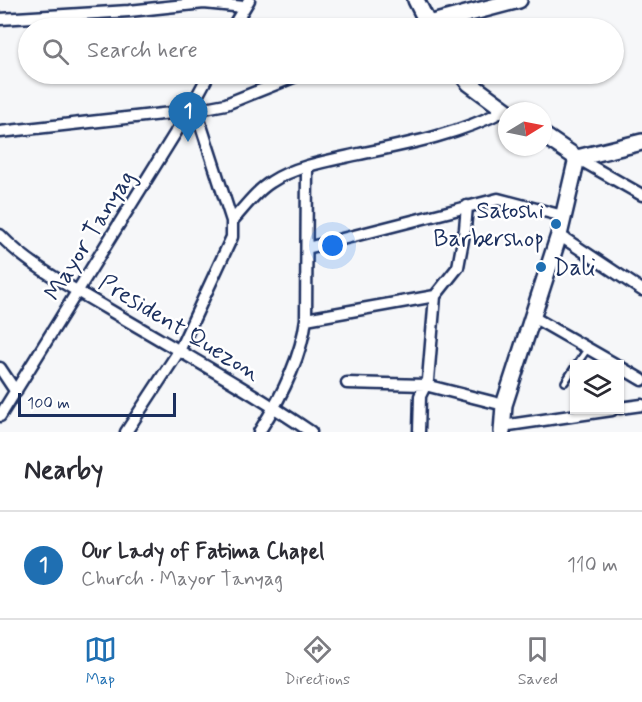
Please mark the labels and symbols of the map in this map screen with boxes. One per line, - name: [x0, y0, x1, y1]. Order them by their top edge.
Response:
- pin: 1: [168, 92, 207, 142]
- north arrow: [498, 102, 552, 156]
- street label: Mayor Tanyag: [38, 165, 143, 307]
- place label: Satoshi Barbershop: [433, 196, 544, 255]
- marker: Satoshi Barbershop: [549, 217, 563, 231]
- your location: [318, 231, 347, 260]
- place label: Dali: [553, 253, 596, 284]
- marker: Dali: [534, 260, 548, 274]
- street label: President Quezon: [93, 268, 266, 389]
- scale bar: [18, 390, 176, 418]

